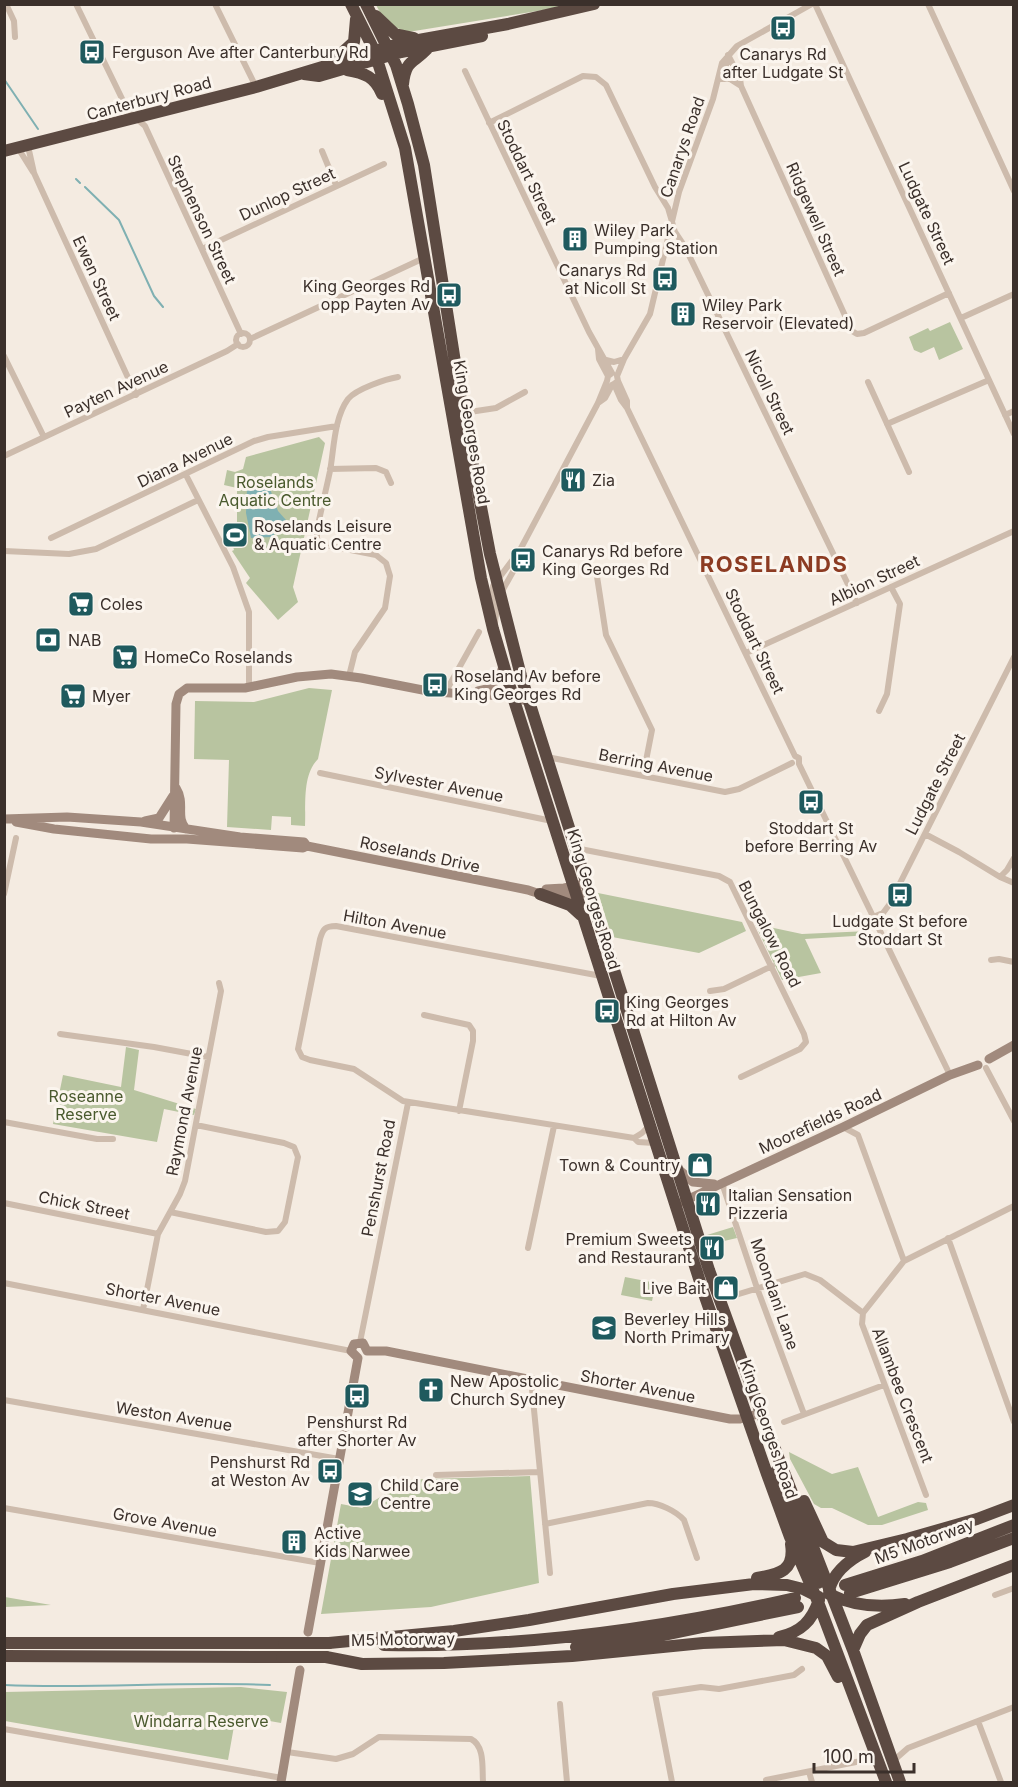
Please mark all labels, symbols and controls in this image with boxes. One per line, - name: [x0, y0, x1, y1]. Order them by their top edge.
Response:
- bus stop icon: Canarys Rd after Ludgate St: [768, 13, 798, 43]
- bus stop icon: Ferguson Ave after Canterbury Rd: [77, 37, 107, 67]
- place label: Ferguson Ave after Canterbury Rd: [112, 42, 369, 62]
- place label: Canarys Rd after Ludgate St: [723, 44, 843, 82]
- street label: Canterbury Road: [84, 72, 214, 124]
- street label: Canarys Road: [655, 94, 709, 200]
- street label: Stoddart Street: [493, 116, 561, 228]
- street label: Stephenson Street: [163, 151, 241, 287]
- street label: Ludgate Street: [894, 158, 960, 268]
- street label: Ridgewell Street: [782, 159, 850, 279]
- street label: Dunlop Street: [236, 163, 338, 225]
- place label: Wiley Park Pumping Station: [594, 220, 718, 258]
- building icon: Wiley Park Pumping Station: [560, 224, 590, 254]
- street label: Ewen Street: [69, 233, 125, 323]
- place label: Canarys Rd at Nicoll St: [559, 260, 646, 298]
- bus stop icon: Canarys Rd at Nicoll St: [650, 264, 680, 294]
- place label: King Georges Rd opp Payten Av: [303, 276, 430, 314]
- bus stop icon: King Georges Rd opp Payten Av: [434, 280, 464, 310]
- place label: Wiley Park Reservoir (Elevated): [702, 295, 854, 333]
- building icon: Wiley Park Reservoir (Elevated): [668, 299, 698, 329]
- street label: Nicoll Street: [741, 346, 799, 438]
- street label: Payten Avenue: [61, 356, 171, 422]
- street label: King Georges Road: [449, 358, 495, 506]
- street label: Diana Avenue: [134, 428, 236, 492]
- restaurant icon: Zia: [558, 465, 588, 495]
- place label: Zia: [592, 470, 615, 490]
- park label: Roselands Aquatic Centre: [219, 472, 331, 510]
- place label: Roselands Leisure & Aquatic Centre: [254, 516, 392, 554]
- sports icon: Roselands Leisure & Aquatic Centre: [220, 520, 250, 550]
- place label: Canarys Rd before King Georges Rd: [542, 541, 683, 579]
- bus stop icon: Canarys Rd before King Georges Rd: [508, 545, 538, 575]
- street label: Albion Street: [826, 550, 922, 610]
- district label: ROSELANDS: [700, 551, 848, 577]
- street label: Stoddart Street: [721, 585, 789, 697]
- supermarket icon: Coles: [66, 589, 96, 619]
- place label: Coles: [100, 594, 143, 614]
- bank icon: NAB: [33, 625, 63, 655]
- place label: NAB: [68, 630, 102, 650]
- supermarket icon: HomeCo Roselands: [110, 642, 140, 672]
- place label: HomeCo Roselands: [144, 647, 293, 667]
- place label: Roseland Av before King Georges Rd: [454, 666, 601, 704]
- bus stop icon: Roseland Av before King Georges Rd: [420, 670, 450, 700]
- supermarket icon: Myer: [58, 681, 88, 711]
- place label: Myer: [92, 686, 131, 706]
- street label: Ludgate Street: [901, 730, 969, 838]
- street label: Berring Avenue: [597, 744, 715, 786]
- street label: Sylvester Avenue: [373, 762, 505, 806]
- bus stop icon: Stoddart St before Berring Av: [796, 787, 826, 817]
- place label: Stoddart St before Berring Av: [745, 818, 877, 856]
- street label: King Georges Road: [563, 826, 625, 972]
- street label: Roselands Drive: [358, 832, 482, 876]
- street label: Bungalow Road: [734, 877, 806, 991]
- bus stop icon: Ludgate St before Stoddart St: [885, 880, 915, 910]
- street label: Hilton Avenue: [342, 905, 448, 943]
- place label: Ludgate St before Stoddart St: [832, 911, 968, 949]
- place label: King Georges Rd at Hilton Av: [626, 992, 737, 1030]
- bus stop icon: King Georges Rd at Hilton Av: [592, 996, 622, 1026]
- street label: Raymond Avenue: [162, 1045, 206, 1177]
- street label: Moorefields Road: [755, 1084, 885, 1158]
- park label: Roseanne Reserve: [49, 1086, 123, 1124]
- street label: Penshurst Road: [357, 1118, 399, 1238]
- shop icon: Town & Country: [685, 1150, 715, 1180]
- place label: Town & Country: [559, 1155, 680, 1175]
- place label: Italian Sensation Pizzeria: [728, 1185, 852, 1223]
- street label: Chick Street: [37, 1186, 131, 1224]
- restaurant icon: Italian Sensation Pizzeria: [693, 1189, 723, 1219]
- place label: Premium Sweets and Restaurant: [566, 1229, 692, 1267]
- restaurant icon: Premium Sweets and Restaurant: [697, 1233, 727, 1263]
- street label: Moondani Lane: [747, 1236, 803, 1352]
- shop icon: Live Bait: [711, 1273, 741, 1303]
- street label: Shorter Avenue: [104, 1278, 222, 1320]
- place label: Live Bait: [642, 1278, 706, 1298]
- place label: Beverley Hills North Primary: [624, 1309, 730, 1347]
- school or university icon: Beverley Hills North Primary: [589, 1313, 619, 1343]
- street label: Allambee Crescent: [868, 1325, 938, 1465]
- street label: King Georges Road: [736, 1357, 802, 1501]
- street label: Shorter Avenue: [579, 1365, 697, 1407]
- place label: New Apostolic Church Sydney: [450, 1371, 566, 1409]
- church icon: New Apostolic Church Sydney: [416, 1375, 446, 1405]
- bus stop icon: Penshurst Rd after Shorter Av: [342, 1381, 372, 1411]
- street label: Weston Avenue: [114, 1397, 234, 1435]
- place label: Penshurst Rd after Shorter Av: [298, 1412, 416, 1450]
- place label: Penshurst Rd at Weston Av: [210, 1452, 310, 1490]
- bus stop icon: Penshurst Rd at Weston Av: [315, 1456, 345, 1486]
- place label: Child Care Centre: [380, 1475, 459, 1513]
- school or university icon: Child Care Centre: [345, 1479, 375, 1509]
- street label: Grove Avenue: [111, 1503, 219, 1541]
- street label: M5 Motorway: [872, 1514, 976, 1568]
- place label: Active Kids Narwee: [314, 1523, 410, 1561]
- building icon: Active Kids Narwee: [279, 1527, 309, 1557]
- street label: M5 Motorway: [351, 1628, 455, 1650]
- park label: Windarra Reserve: [133, 1711, 269, 1731]
- scale bar: [814, 1736, 914, 1774]
- text: 100 m: [823, 1746, 874, 1767]

